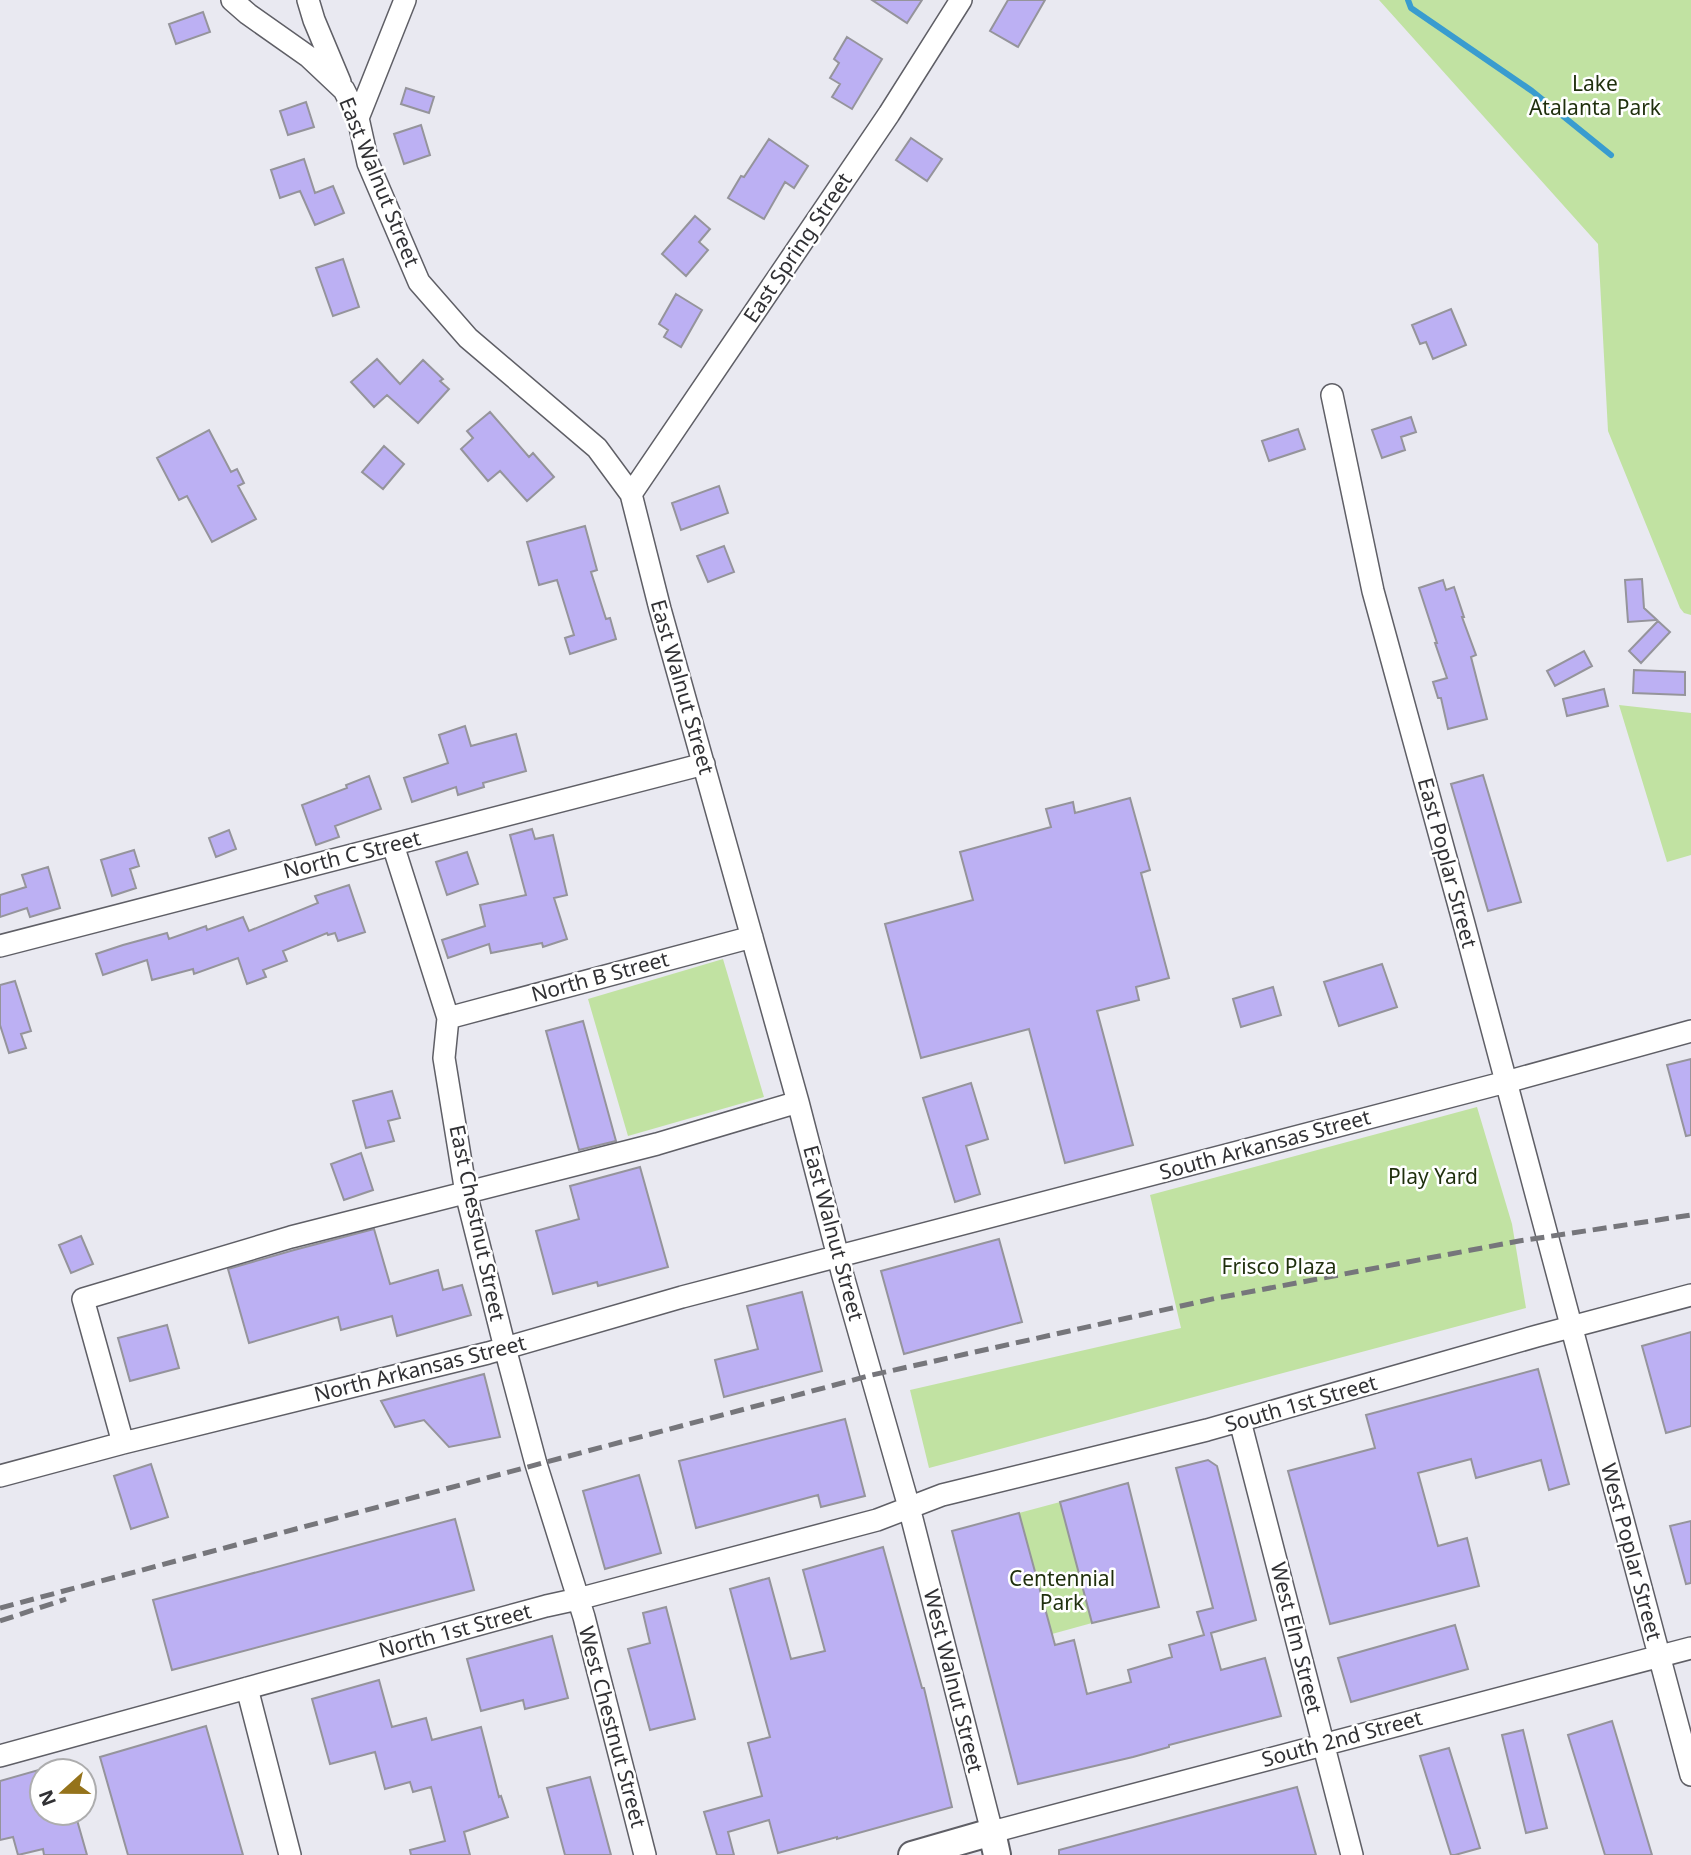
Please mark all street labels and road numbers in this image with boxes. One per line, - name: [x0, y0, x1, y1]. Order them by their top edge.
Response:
- street label: East Walnut Street: [333, 93, 427, 271]
- street label: East Spring Street: [737, 167, 858, 328]
- street label: East Walnut Street: [645, 596, 721, 778]
- street label: East Poplar Street: [1412, 775, 1484, 951]
- street label: North C Street: [280, 823, 424, 885]
- street label: North B Street: [528, 944, 672, 1008]
- street label: South Arkansas Street: [1156, 1102, 1374, 1186]
- street label: East Chestnut Street: [444, 1122, 513, 1324]
- street label: East Walnut Street: [797, 1142, 871, 1324]
- street label: North Arkansas Street: [311, 1328, 529, 1408]
- street label: South 1st Street: [1221, 1368, 1380, 1438]
- street label: West Poplar Street: [1595, 1460, 1669, 1644]
- street label: West Elm Street: [1265, 1559, 1329, 1717]
- street label: West Walnut Street: [918, 1586, 990, 1776]
- street label: North 1st Street: [375, 1596, 535, 1664]
- street label: West Chestnut Street: [573, 1623, 653, 1831]
- street label: South 2nd Street: [1258, 1703, 1426, 1773]

